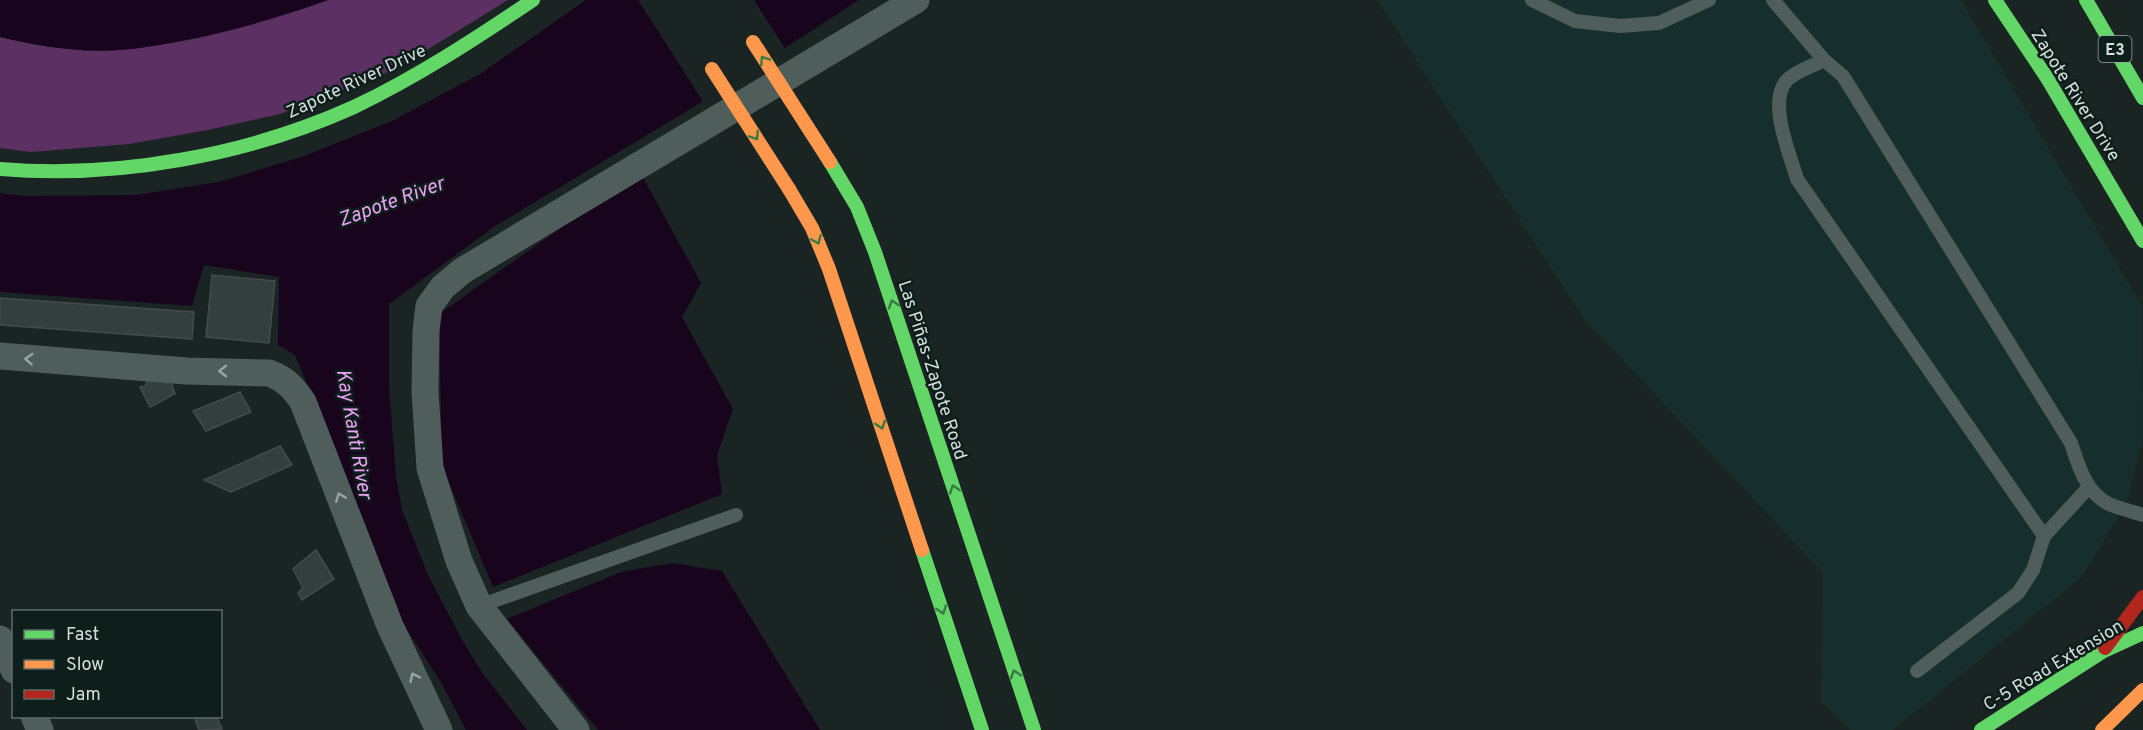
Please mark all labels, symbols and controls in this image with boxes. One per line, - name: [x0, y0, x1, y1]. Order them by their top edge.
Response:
- street label: Zapote River Drive: [2025, 25, 2125, 166]
- road number: E3: [2098, 36, 2132, 62]
- street label: Zapote River Drive: [283, 40, 430, 125]
- one-way arrow: [760, 56, 772, 66]
- one-way arrow: [747, 129, 758, 140]
- water label: Zapote River: [335, 171, 450, 234]
- one-way arrow: [810, 234, 822, 245]
- street label: Las Piñas-Zapote Road: [892, 278, 971, 463]
- one-way arrow: [887, 299, 900, 310]
- one-way arrow: [24, 352, 33, 365]
- one-way arrow: [219, 365, 228, 377]
- water label: Kay Kanti River: [329, 367, 378, 503]
- one-way arrow: [874, 419, 886, 430]
- one-way arrow: [949, 484, 961, 495]
- one-way arrow: [335, 492, 347, 503]
- one-way arrow: [935, 604, 948, 615]
- legend: [12, 610, 222, 718]
- street label: C-5 Road Extension: [1979, 615, 2128, 717]
- text: Fast: [66, 624, 99, 647]
- text: Slow: [66, 654, 104, 677]
- one-way arrow: [1010, 670, 1023, 680]
- one-way arrow: [409, 672, 421, 683]
- text: Jam: [66, 684, 101, 707]

